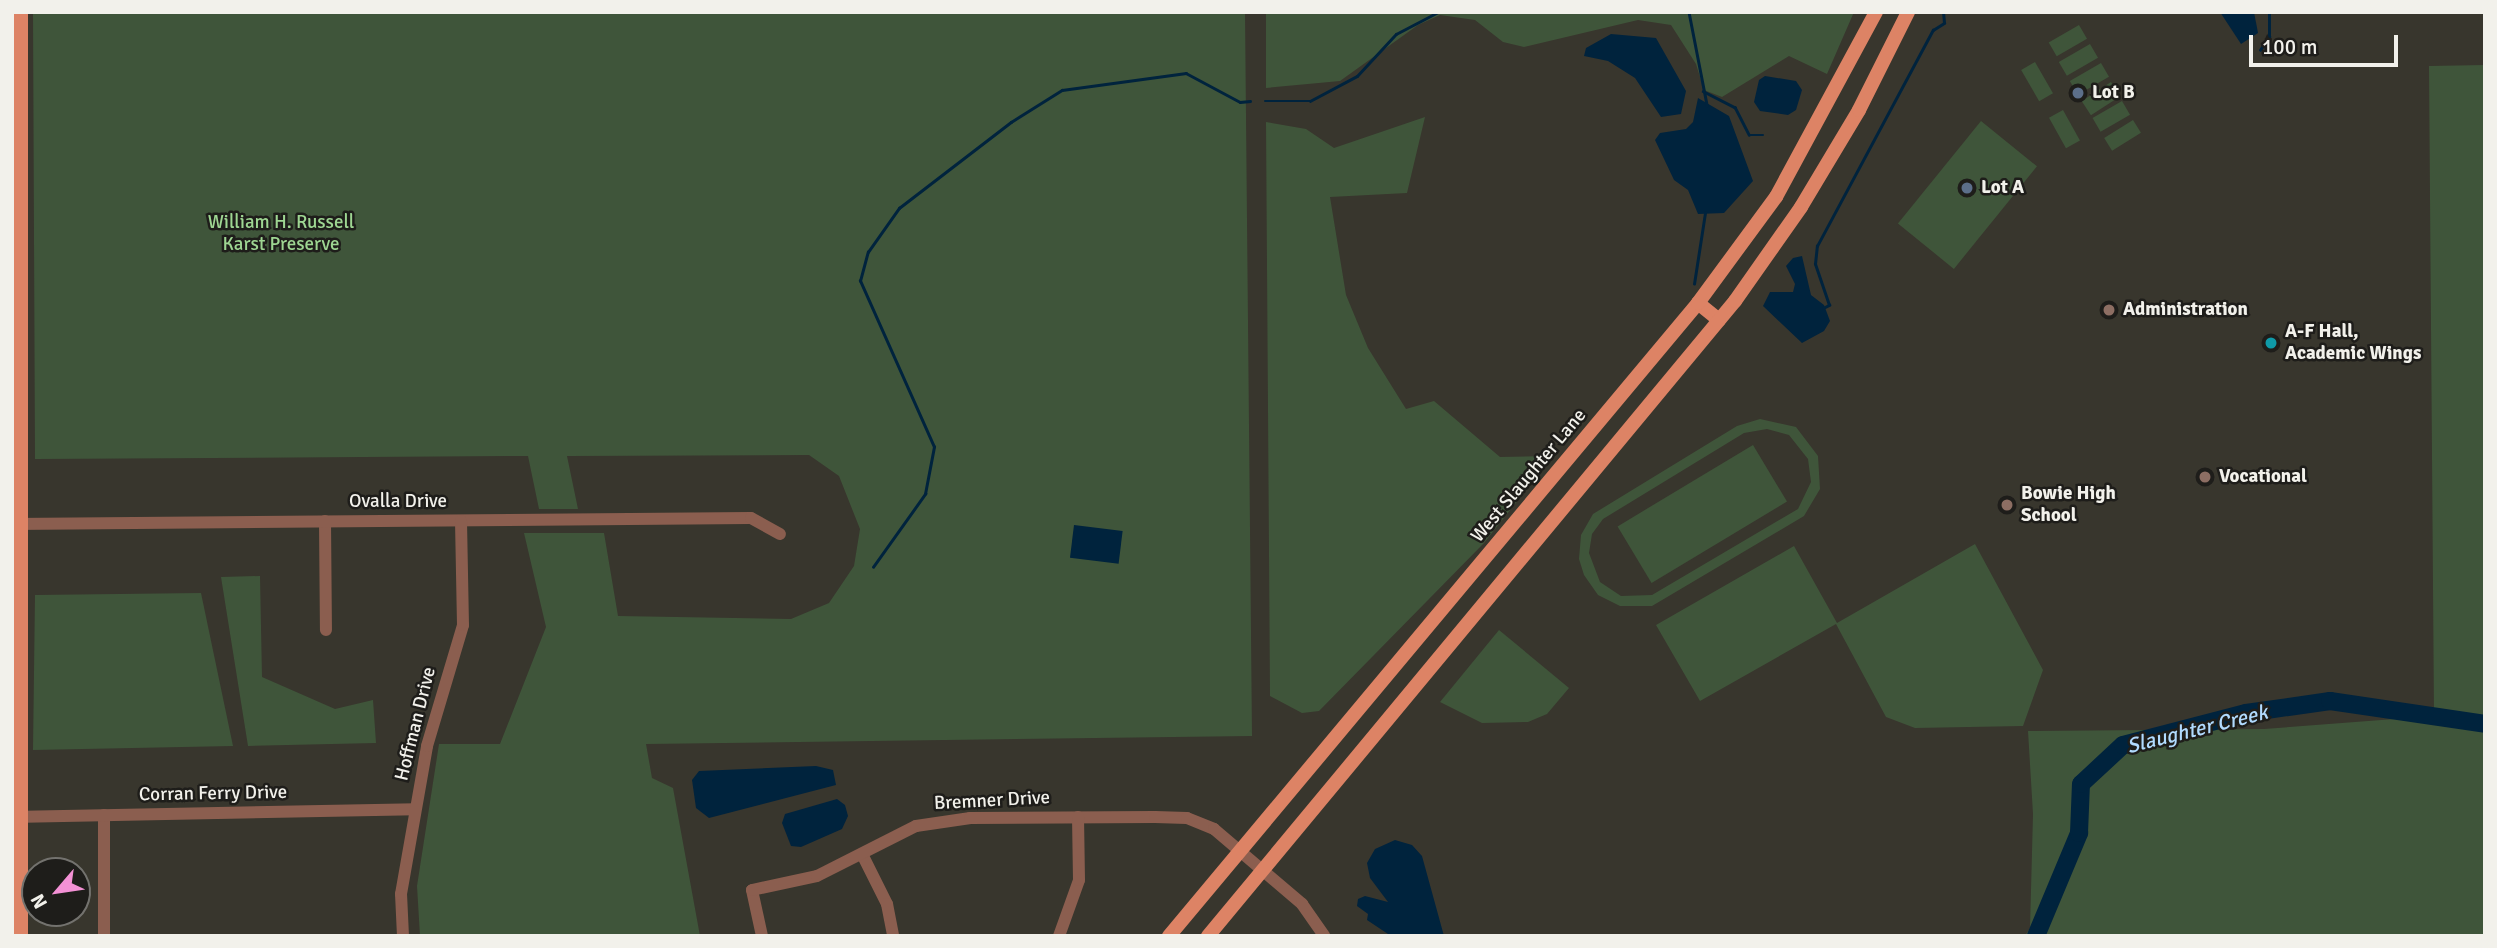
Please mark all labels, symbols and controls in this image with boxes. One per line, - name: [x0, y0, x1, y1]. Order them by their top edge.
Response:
- scale bar: [2252, 21, 2401, 65]
- text: 100 m: [2262, 34, 2317, 60]
- place label: Lot B: [2092, 82, 2135, 104]
- marker: Lot B: [2070, 85, 2086, 101]
- place label: Lot A: [1981, 177, 2024, 199]
- marker: Lot A: [1959, 180, 1975, 196]
- park label: William H. Russell Karst Preserve: [208, 212, 354, 256]
- place label: Administration: [2123, 299, 2248, 321]
- marker: Administration: [2101, 302, 2117, 318]
- place label: A-F Hall, Academic Wings: [2285, 321, 2421, 365]
- marker: A-F Hall, Academic Wings: [2263, 335, 2279, 351]
- street label: West Slaughter Lane: [1467, 405, 1591, 547]
- place label: Vocational: [2219, 466, 2307, 488]
- marker: Vocational: [2197, 469, 2213, 485]
- place label: Bowie High School: [2021, 483, 2116, 527]
- street label: Ovalla Drive: [349, 491, 447, 513]
- marker: Bowie High School: [1999, 497, 2015, 513]
- street label: Hoffman Drive: [391, 665, 441, 783]
- water label: Slaughter Creek: [2124, 699, 2270, 759]
- street label: Corran Ferry Drive: [139, 781, 287, 807]
- street label: Bremner Drive: [933, 787, 1051, 815]
- north arrow: [21, 857, 91, 927]
- text: N: [26, 890, 53, 913]

